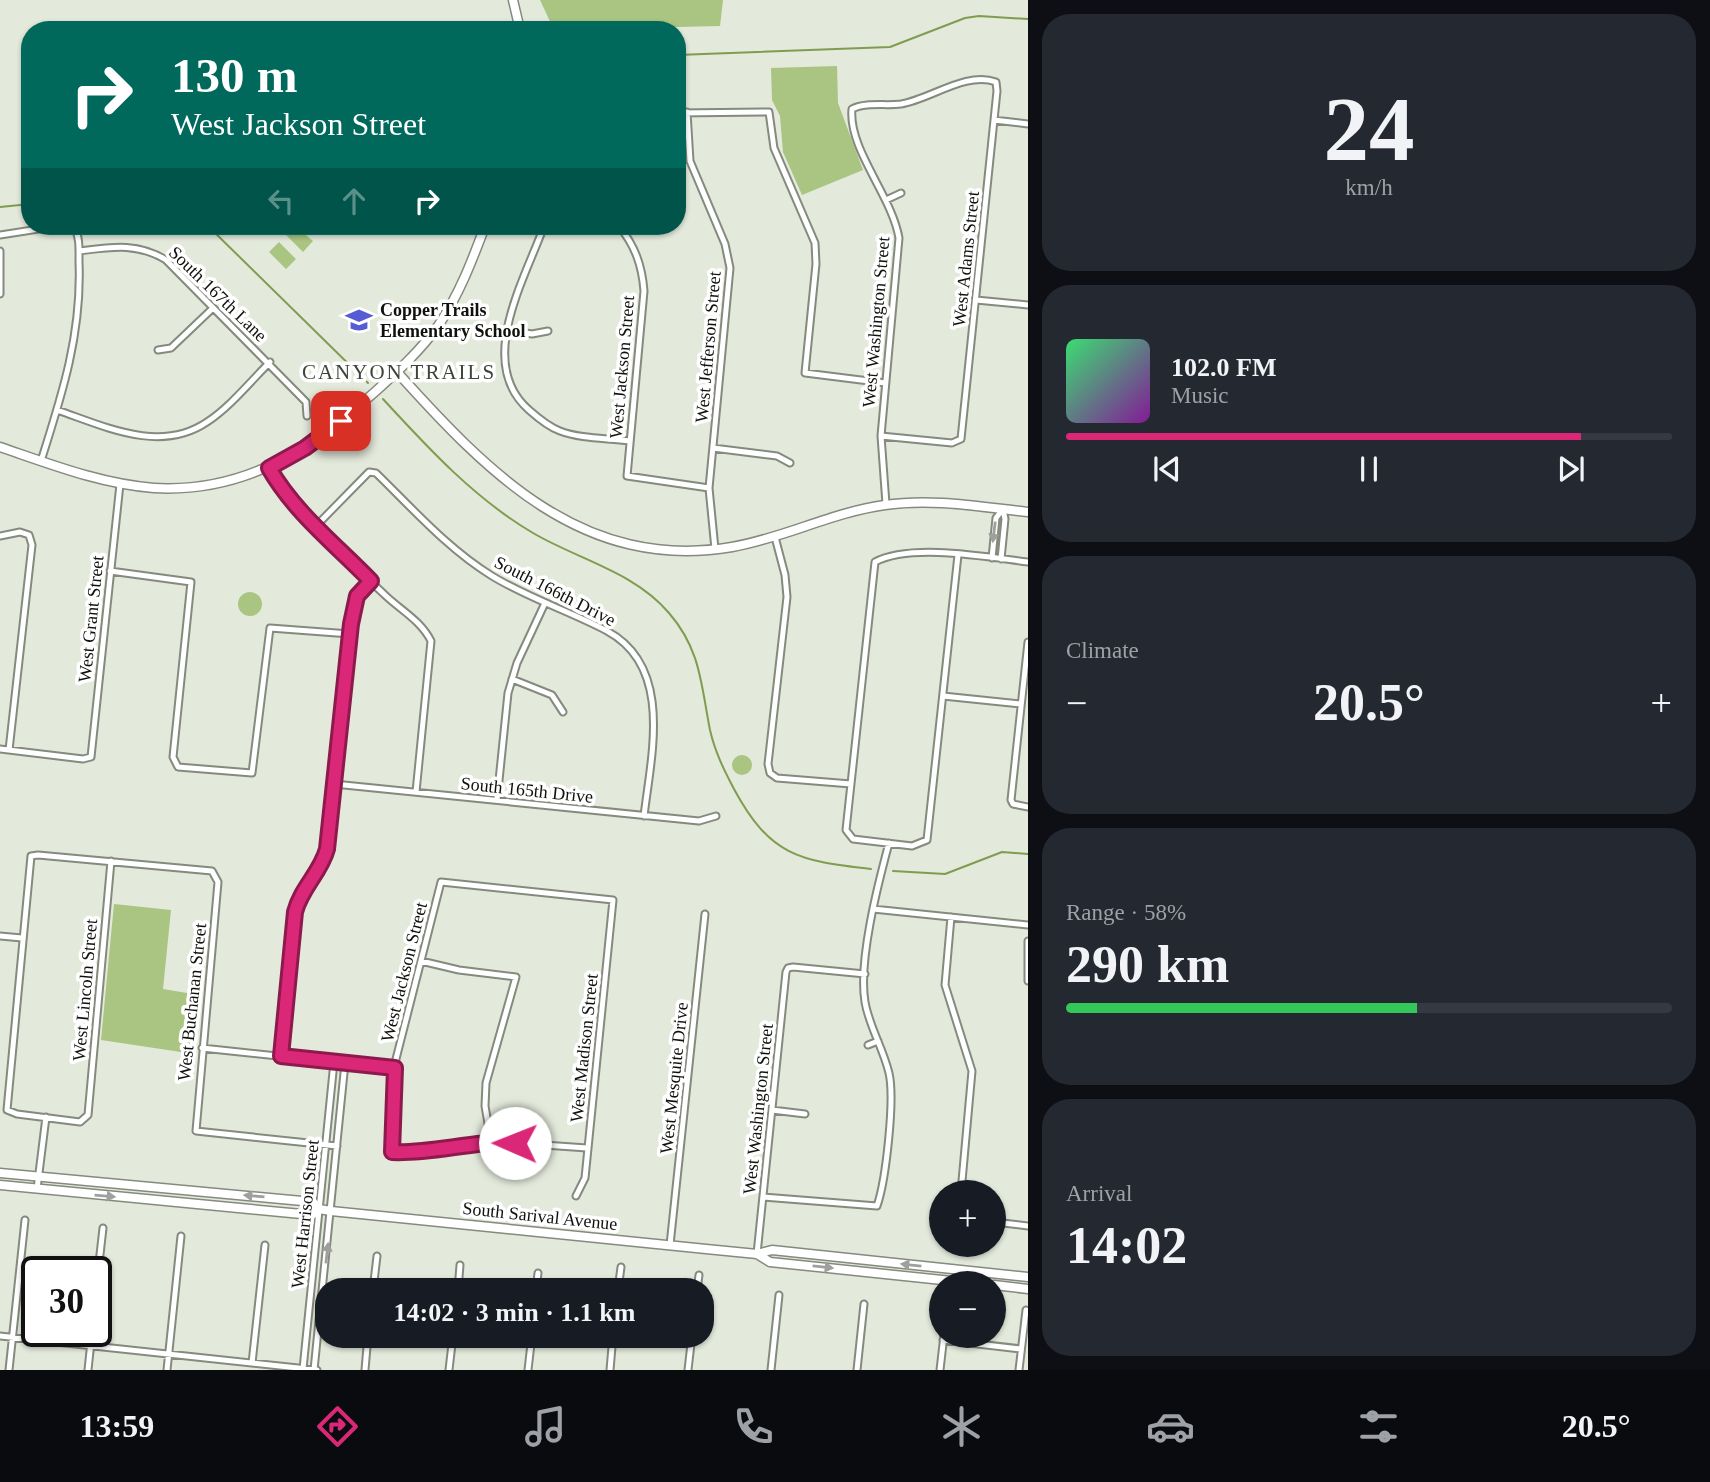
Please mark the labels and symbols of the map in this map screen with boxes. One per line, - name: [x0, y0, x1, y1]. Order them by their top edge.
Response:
- street label: West Adams Street: [949, 190, 983, 328]
- street label: West Washington Street: [859, 236, 893, 408]
- street label: South 167th Lane: [165, 242, 271, 346]
- street label: West Jefferson Street: [691, 270, 725, 424]
- street label: West Jackson Street: [606, 295, 638, 439]
- place label: Copper Trails Elementary School: [380, 300, 526, 341]
- school or university icon: Copper Trails Elementary School: [344, 305, 374, 335]
- district label: CANYON TRAILS: [302, 360, 496, 384]
- pin: [311, 391, 371, 451]
- one-way arrow: [989, 522, 1000, 544]
- street label: South 166th Drive: [491, 552, 619, 630]
- street label: West Grant Street: [74, 555, 108, 683]
- street label: South 165th Drive: [460, 773, 594, 807]
- street label: West Jackson Street: [377, 900, 431, 1044]
- street label: West Lincoln Street: [69, 918, 101, 1062]
- street label: West Buchanan Street: [174, 922, 210, 1082]
- street label: West Madison Street: [566, 973, 602, 1123]
- street label: West Mesquite Drive: [656, 1001, 692, 1155]
- street label: West Washington Street: [739, 1023, 777, 1195]
- position arrow: [478, 1106, 552, 1180]
- street label: West Harrison Street: [287, 1139, 323, 1289]
- one-way arrow: [95, 1190, 117, 1201]
- one-way arrow: [243, 1190, 265, 1201]
- street label: South Sarival Avenue: [462, 1198, 618, 1234]
- one-way arrow: [321, 1242, 332, 1264]
- speed limit sign: 30: [21, 1256, 112, 1347]
- one-way arrow: [900, 1259, 922, 1270]
- one-way arrow: [812, 1262, 834, 1273]

